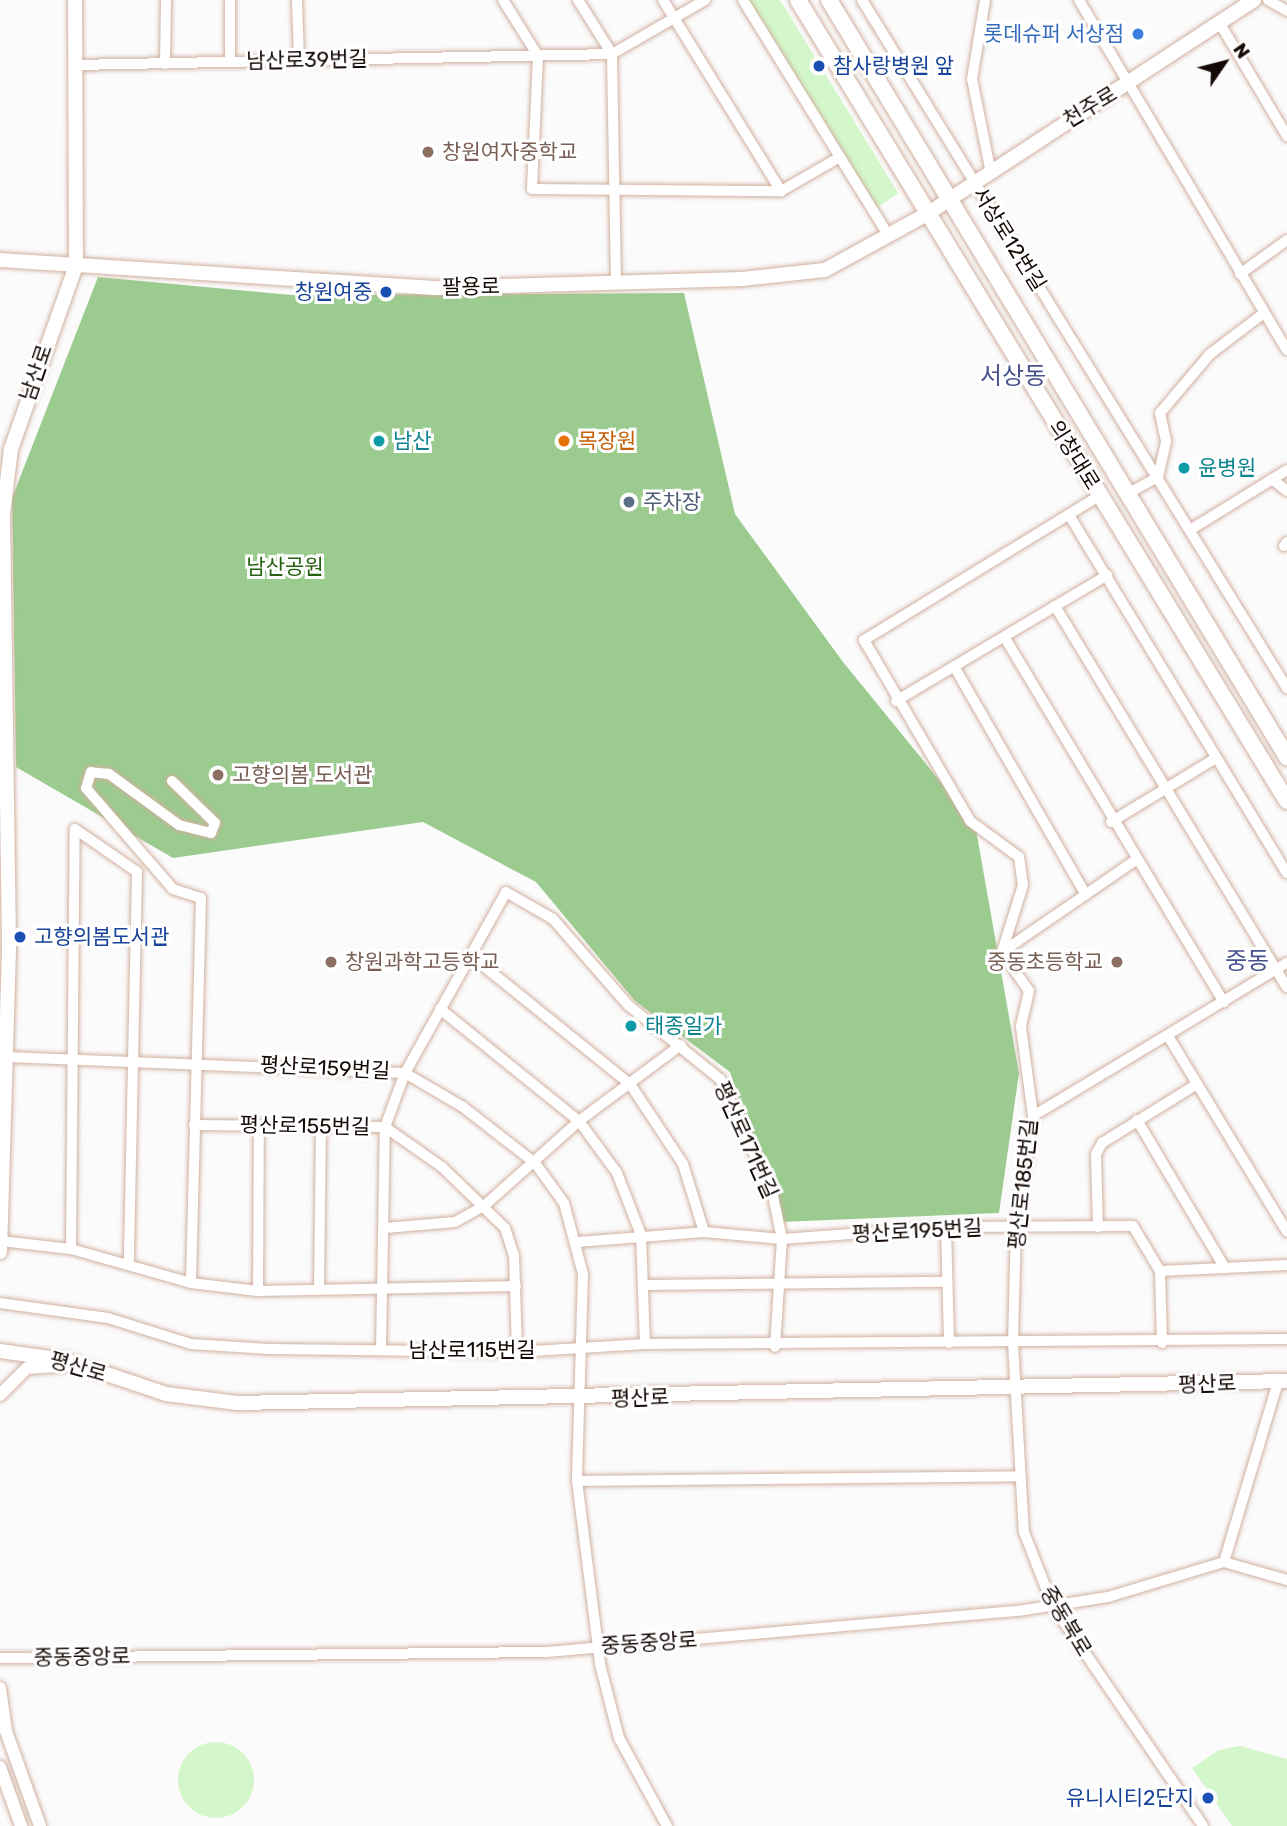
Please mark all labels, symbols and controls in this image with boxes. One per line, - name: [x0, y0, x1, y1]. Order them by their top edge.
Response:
- place label: 롯데슈퍼 서상점: [984, 21, 1124, 47]
- marker: 롯데슈퍼 서상점: [1130, 26, 1146, 42]
- north arrow: [1189, 28, 1259, 98]
- text: N: [1228, 38, 1255, 63]
- street label: 남산로39번길: [246, 46, 368, 74]
- place label: 참사랑병원 앞: [833, 53, 954, 79]
- marker: 참사랑병원 앞: [811, 58, 827, 74]
- street label: 천주로: [1059, 81, 1121, 133]
- place label: 창원여자중학교: [442, 139, 577, 165]
- marker: 창원여자중학교: [420, 144, 436, 160]
- street label: 서상로12번길: [967, 182, 1051, 296]
- street label: 팔용로: [442, 274, 500, 300]
- place label: 창원여중: [295, 279, 372, 305]
- marker: 창원여중: [378, 284, 394, 300]
- street label: 남산로: [15, 341, 57, 405]
- district label: 서상동: [980, 363, 1046, 391]
- street label: 의창대로: [1043, 416, 1105, 494]
- place label: 남산: [393, 428, 432, 454]
- place label: 목장원: [578, 428, 636, 454]
- marker: 남산: [371, 433, 387, 449]
- marker: 목장원: [556, 433, 572, 449]
- place label: 윤병원: [1198, 455, 1256, 481]
- marker: 윤병원: [1176, 460, 1192, 476]
- place label: 주차장: [643, 489, 701, 515]
- marker: 주차장: [621, 494, 637, 510]
- park label: 남산공원: [246, 554, 324, 580]
- place label: 고향의봄 도서관: [232, 762, 372, 788]
- marker: 고향의봄 도서관: [210, 767, 226, 783]
- place label: 고향의봄도서관: [34, 924, 169, 950]
- marker: 고향의봄도서관: [12, 929, 28, 945]
- district label: 중동: [1225, 948, 1269, 976]
- place label: 창원과학고등학교: [345, 949, 500, 975]
- place label: 중동초등학교: [987, 949, 1103, 975]
- marker: 창원과학고등학교: [323, 954, 339, 970]
- marker: 중동초등학교: [1109, 954, 1125, 970]
- place label: 태종일가: [645, 1013, 722, 1039]
- marker: 태종일가: [623, 1018, 639, 1034]
- street label: 평산로159번길: [259, 1052, 391, 1084]
- street label: 평산로171번길: [709, 1078, 783, 1202]
- street label: 평산로155번길: [240, 1112, 370, 1140]
- street label: 평산로185번길: [1004, 1117, 1042, 1251]
- street label: 평산로195번길: [851, 1215, 983, 1247]
- street label: 남산로115번길: [408, 1337, 536, 1363]
- street label: 평산로: [47, 1347, 109, 1387]
- street label: 평산로: [1178, 1370, 1236, 1398]
- street label: 평산로: [611, 1384, 669, 1412]
- street label: 중동북로: [1035, 1581, 1097, 1661]
- street label: 중동중앙로: [600, 1627, 698, 1659]
- street label: 중동중앙로: [33, 1644, 131, 1670]
- place label: 유니시티2단지: [1066, 1785, 1194, 1811]
- marker: 유니시티2단지: [1200, 1790, 1216, 1806]

